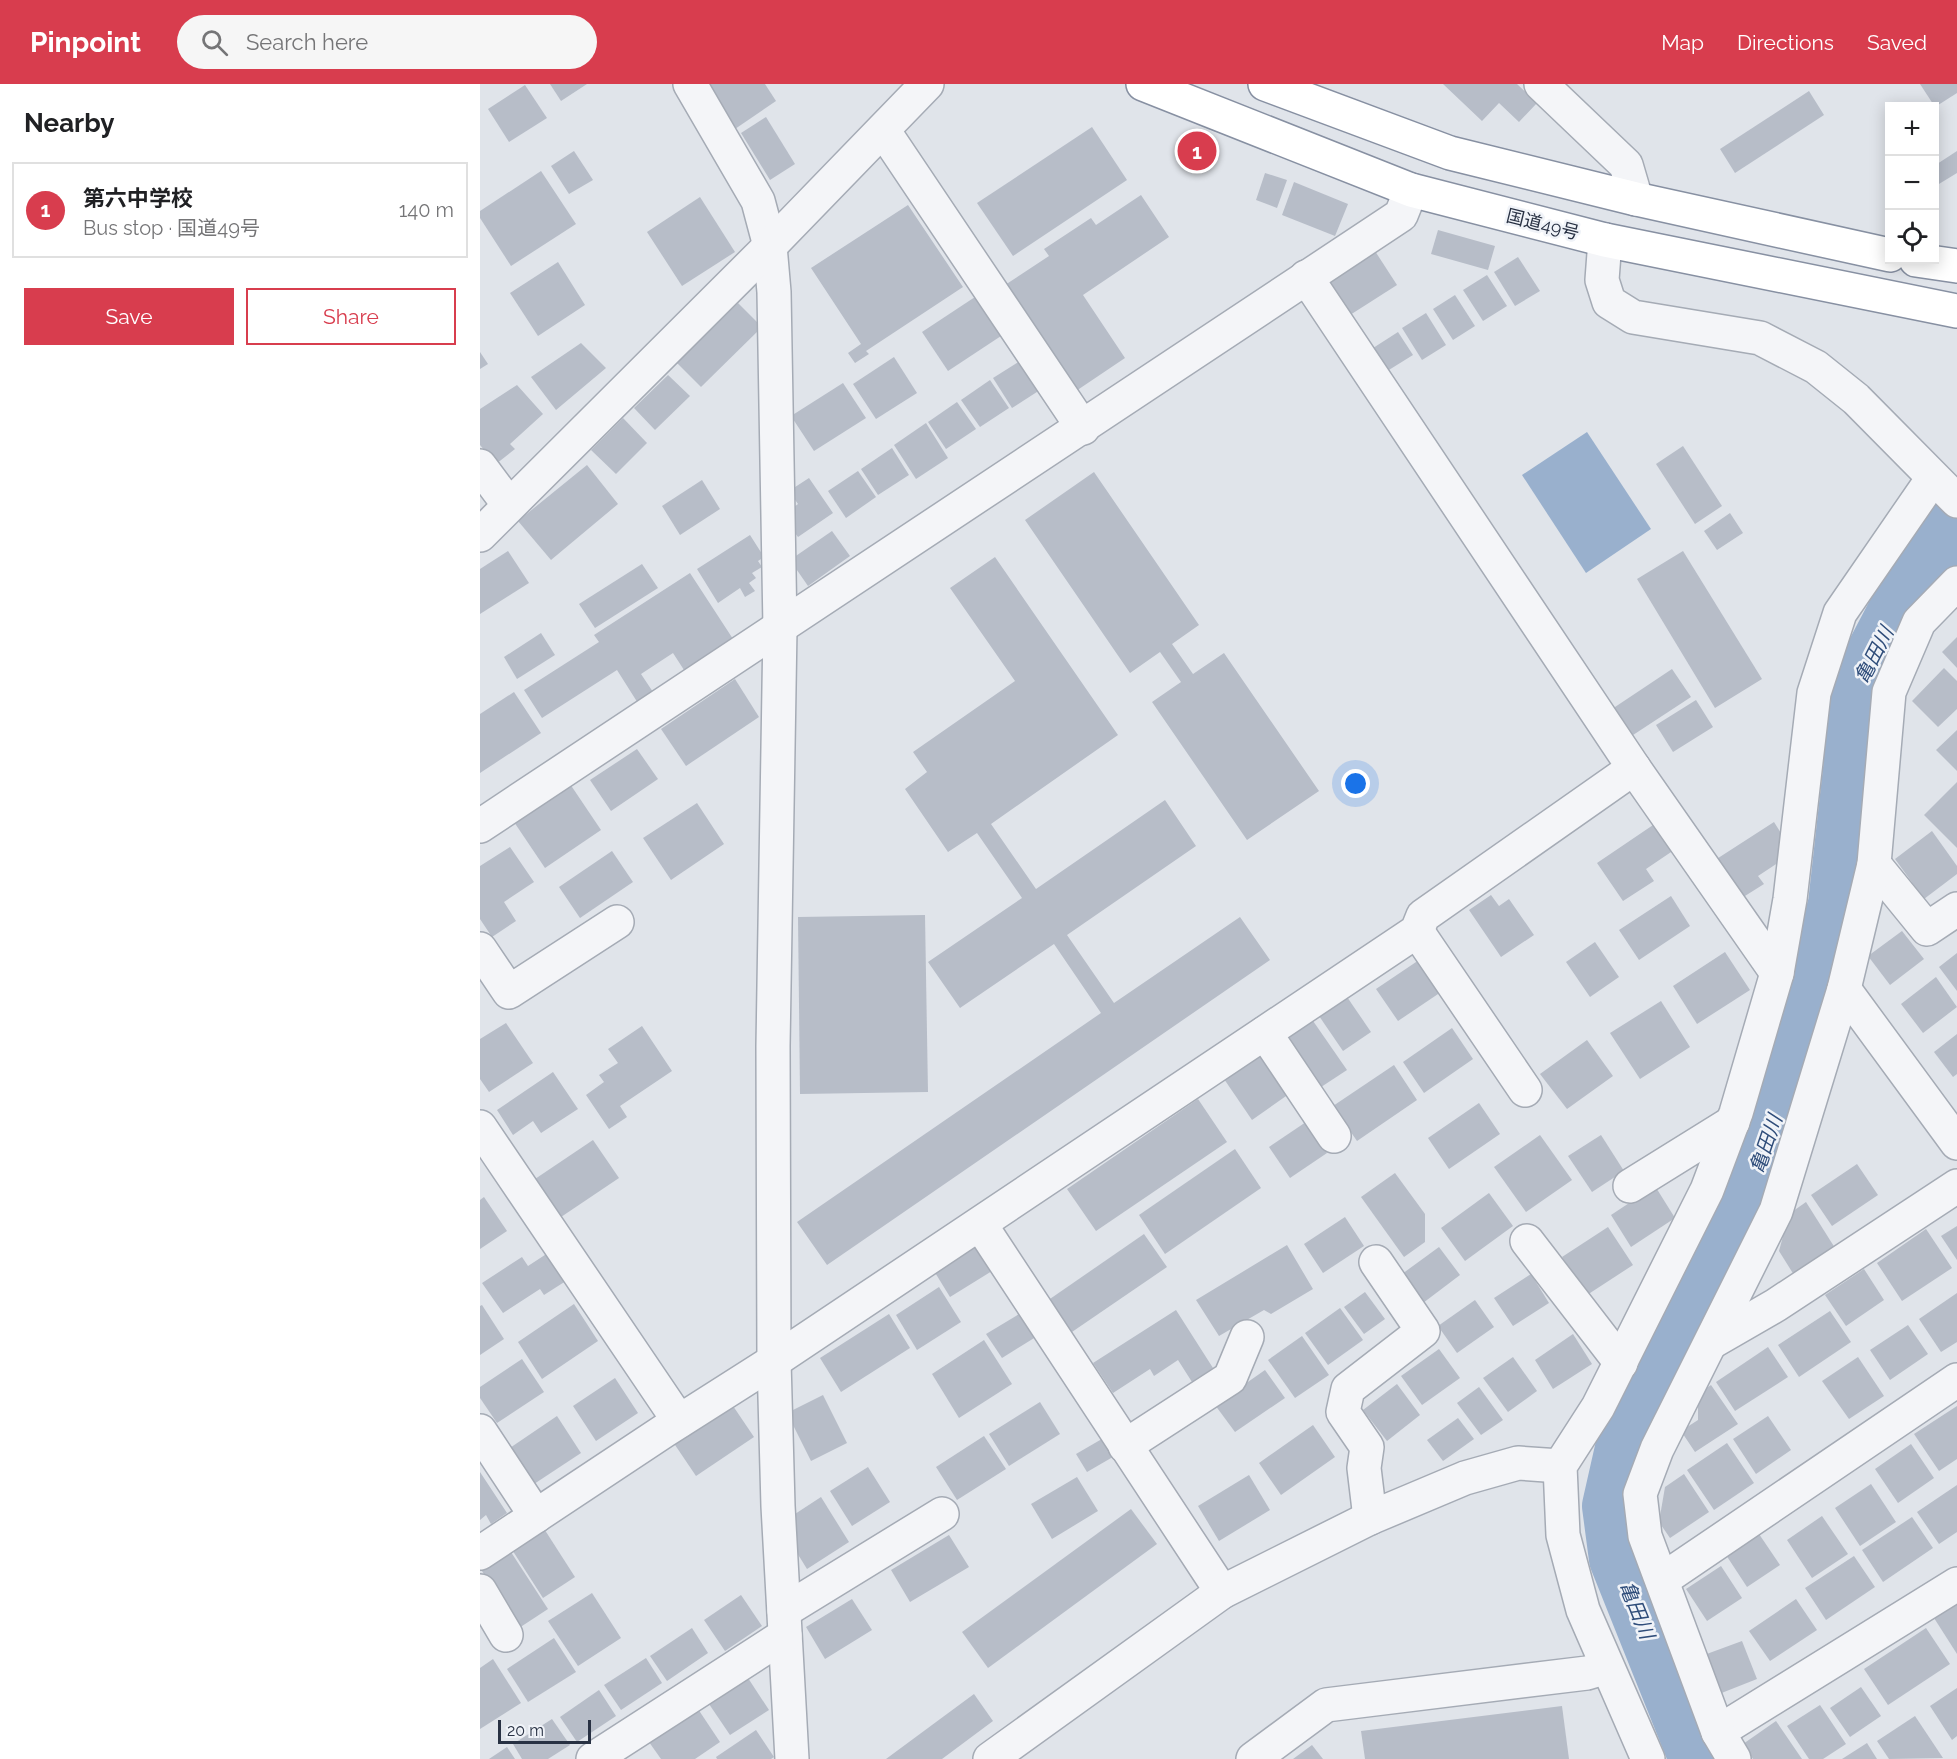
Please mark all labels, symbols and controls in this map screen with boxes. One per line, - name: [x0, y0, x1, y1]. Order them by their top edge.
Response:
- search box: [177, 15, 597, 69]
- text: Pinpoint: [30, 26, 141, 59]
- icon: search: [198, 26, 231, 59]
- text: Search here: [246, 29, 368, 55]
- text: Map: [1661, 30, 1704, 55]
- text: Directions: [1737, 30, 1834, 55]
- text: Saved: [1867, 30, 1927, 55]
- map controls: [1885, 102, 1939, 264]
- button: +: [1885, 102, 1939, 156]
- text: Nearby: [24, 108, 114, 138]
- pin: 1: [1178, 128, 1216, 174]
- button: −: [1885, 156, 1939, 210]
- text: 第六中学校: [83, 185, 193, 211]
- text: 1: [41, 198, 50, 222]
- text: 140 m: [399, 198, 454, 222]
- street label: 国道49号: [1504, 205, 1582, 243]
- button: locate: [1885, 210, 1939, 264]
- text: Bus stop · 国道49号: [83, 216, 260, 240]
- button: Save: [24, 288, 234, 345]
- button: Share: [246, 288, 456, 345]
- water label: 亀田川: [1850, 621, 1899, 687]
- your location: [1341, 769, 1370, 798]
- water label: 亀田川: [1745, 1110, 1788, 1176]
- water label: 亀田川: [1615, 1578, 1660, 1644]
- scale bar: [498, 1717, 591, 1744]
- text: 20 m: [507, 1721, 544, 1740]

